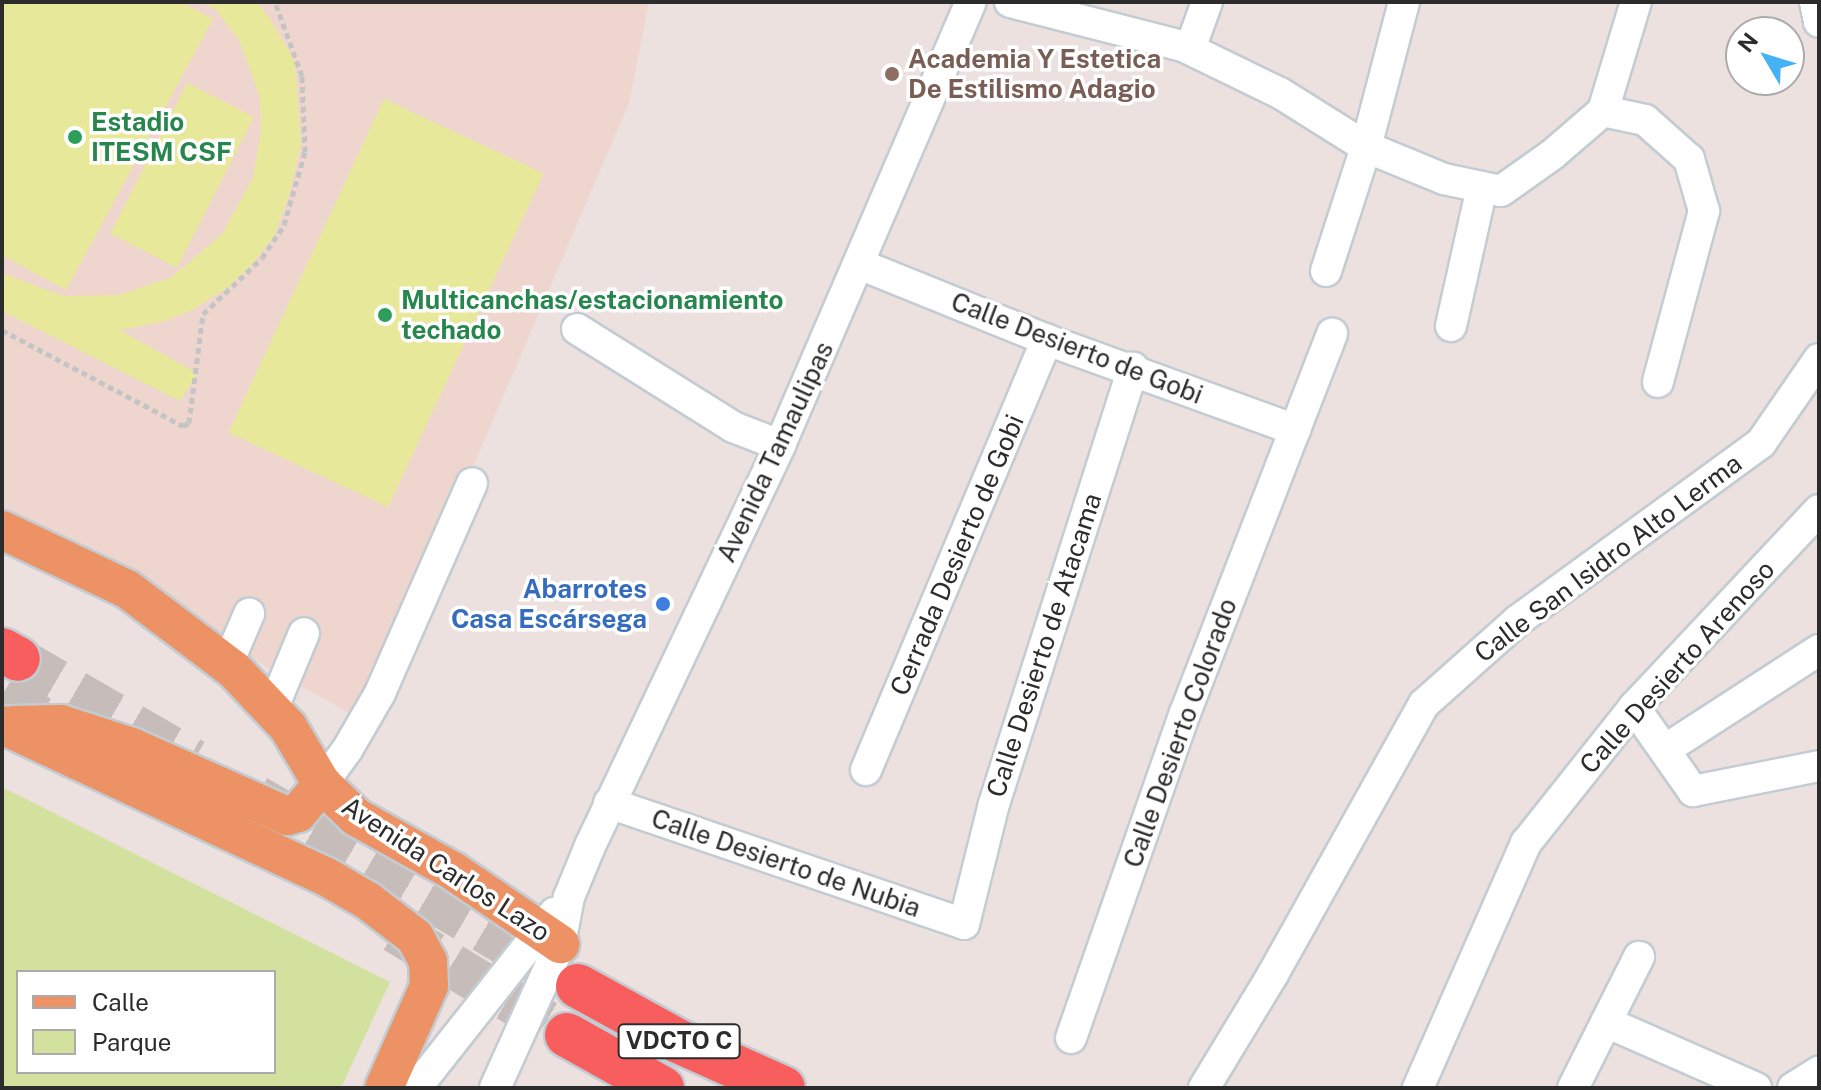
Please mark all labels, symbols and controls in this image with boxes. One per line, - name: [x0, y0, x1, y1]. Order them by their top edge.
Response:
- north arrow: [1725, 16, 1805, 96]
- text: N: [1732, 28, 1763, 57]
- place label: Academia Y Estetica De Estilismo Adagio: [908, 43, 1162, 104]
- marker: Academia Y Estetica De Estilismo Adagio: [883, 65, 901, 83]
- place label: Estadio ITESM CSF: [91, 106, 232, 168]
- marker: Estadio ITESM CSF: [66, 128, 84, 146]
- place label: Multicanchas/estacionamiento techado: [401, 284, 783, 346]
- street label: Calle Desierto de Gobi: [946, 285, 1208, 411]
- marker: Multicanchas/estacionamiento techado: [376, 306, 394, 324]
- street label: Avenida Tamaulipas: [710, 337, 840, 567]
- street label: Cerrada Desierto de Gobi: [883, 410, 1031, 700]
- street label: Calle San Isidro Alto Lerma: [1468, 447, 1748, 669]
- street label: Calle Desierto de Atacama: [980, 489, 1108, 801]
- street label: Calle Desierto Arenoso: [1573, 554, 1781, 780]
- place label: Abarrotes Casa Escársega: [451, 573, 647, 634]
- street label: Calle Desierto Colorado: [1117, 594, 1243, 872]
- marker: Abarrotes Casa Escársega: [654, 595, 672, 613]
- street label: Avenida Carlos Lazo: [336, 790, 556, 948]
- street label: Calle Desierto de Nubia: [647, 802, 925, 924]
- legend: [16, 970, 276, 1074]
- text: Calle: [92, 988, 149, 1016]
- road number: VDCTO C: [617, 1021, 741, 1061]
- text: Parque: [92, 1028, 171, 1056]

